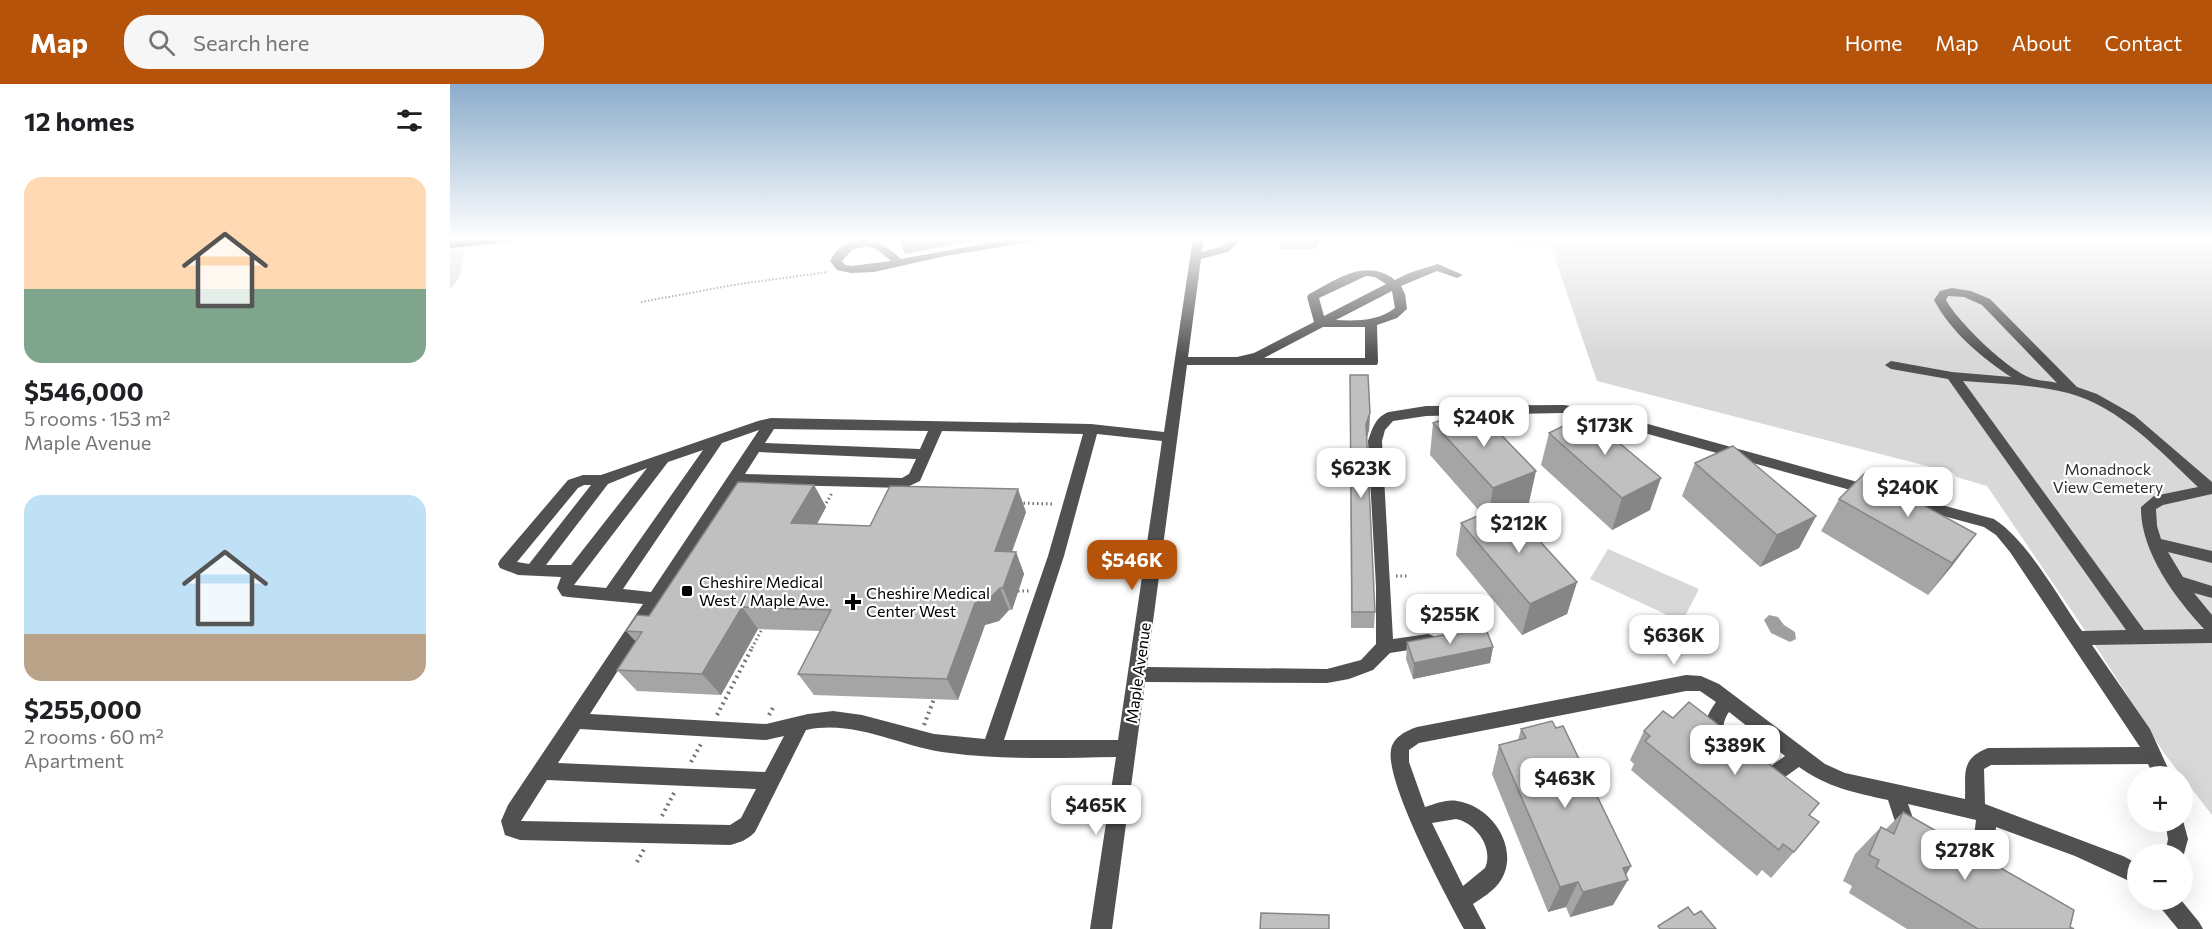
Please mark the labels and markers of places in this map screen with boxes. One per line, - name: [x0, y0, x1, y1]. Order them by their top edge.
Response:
- pin: $240K: [1442, 397, 1526, 448]
- pin: $173K: [1563, 405, 1647, 456]
- pin: $623K: [1319, 448, 1403, 499]
- pin: $240K: [1866, 467, 1950, 518]
- pin: $212K: [1477, 503, 1561, 554]
- pin: $546K: [1090, 540, 1174, 591]
- place label: Cheshire Medical West / Maple Ave.: [699, 572, 829, 609]
- place label: Cheshire Medical Center West: [866, 583, 990, 620]
- marker: Cheshire Medical West / Maple Ave.: [680, 584, 694, 598]
- marker: Cheshire Medical Center West: [844, 593, 862, 611]
- pin: $255K: [1408, 594, 1492, 645]
- pin: $636K: [1632, 615, 1716, 666]
- pin: $389K: [1693, 725, 1777, 776]
- pin: $463K: [1523, 758, 1607, 809]
- pin: $465K: [1054, 785, 1138, 836]
- pin: $278K: [1923, 830, 2007, 881]

